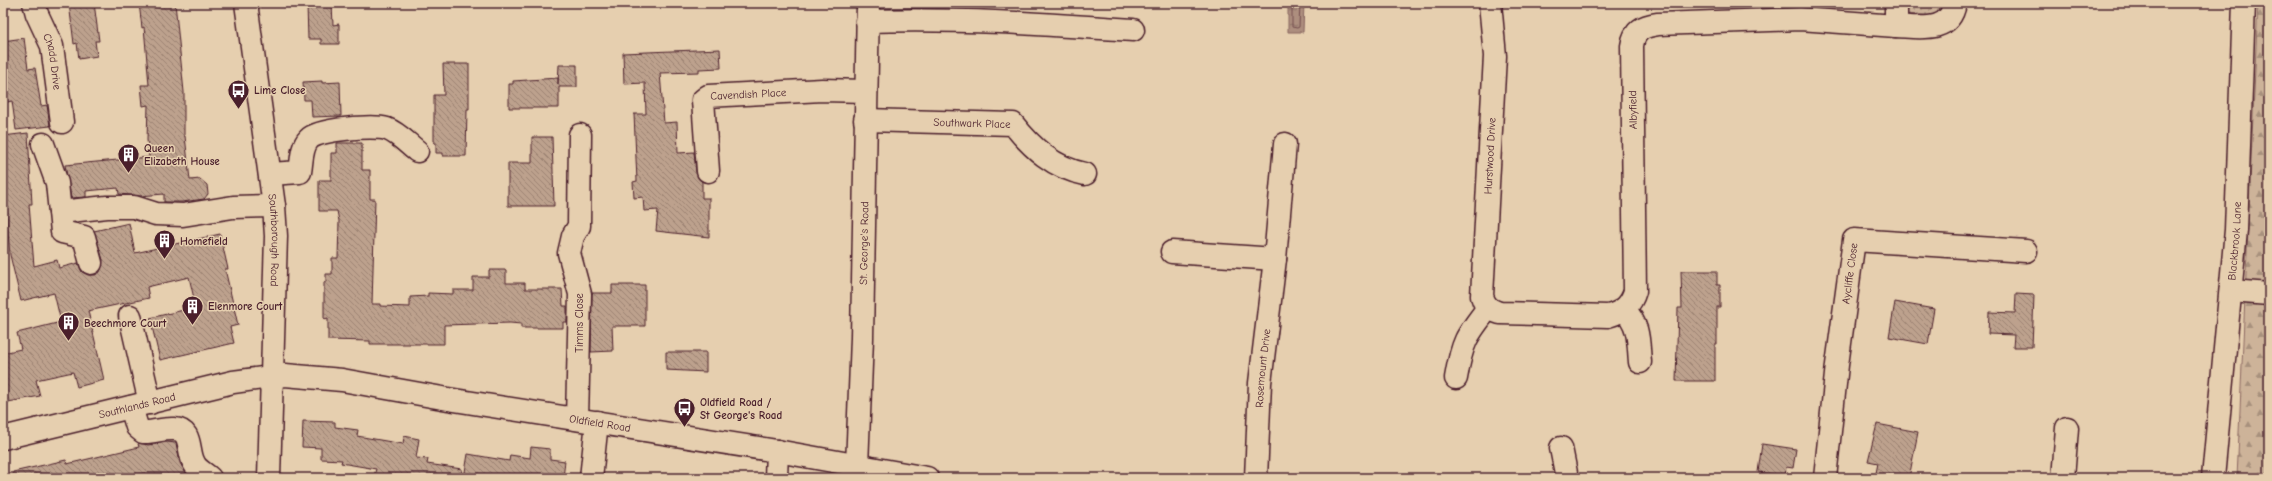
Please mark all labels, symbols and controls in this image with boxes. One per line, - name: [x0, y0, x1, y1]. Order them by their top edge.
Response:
- street label: Chadd Drive: [40, 31, 64, 91]
- bus stop icon: Lime Close: [225, 77, 251, 110]
- place label: Lime Close: [254, 84, 306, 97]
- street label: Cavendish Place: [710, 85, 787, 102]
- street label: Albyfield: [1626, 90, 1640, 130]
- street label: Southwark Place: [933, 115, 1011, 130]
- street label: Hurstwood Drive: [1481, 117, 1499, 195]
- building icon: Queen Elizabeth House: [115, 141, 141, 174]
- place label: Queen Elizabeth House: [144, 142, 220, 168]
- street label: Southborough Road: [266, 193, 283, 287]
- street label: St. George's Road: [856, 201, 871, 285]
- street label: Blackbrook Lane: [2225, 201, 2244, 281]
- building icon: Homefield: [151, 228, 177, 261]
- place label: Homefield: [180, 235, 228, 248]
- street label: Aycliffe Close: [1839, 242, 1860, 305]
- building icon: Elenmore Court: [180, 293, 206, 326]
- street label: Timms Close: [573, 293, 586, 353]
- place label: Elenmore Court: [208, 300, 283, 313]
- building icon: Beechmore Court: [56, 310, 82, 343]
- place label: Beechmore Court: [84, 317, 167, 330]
- street label: Rosemount Drive: [1252, 327, 1273, 408]
- street label: Southlands Road: [97, 390, 177, 421]
- bus stop icon: Oldfield Road / St George's Road: [672, 395, 698, 428]
- place label: Oldfield Road / St George's Road: [700, 396, 782, 422]
- street label: Oldfield Road: [568, 412, 632, 434]

